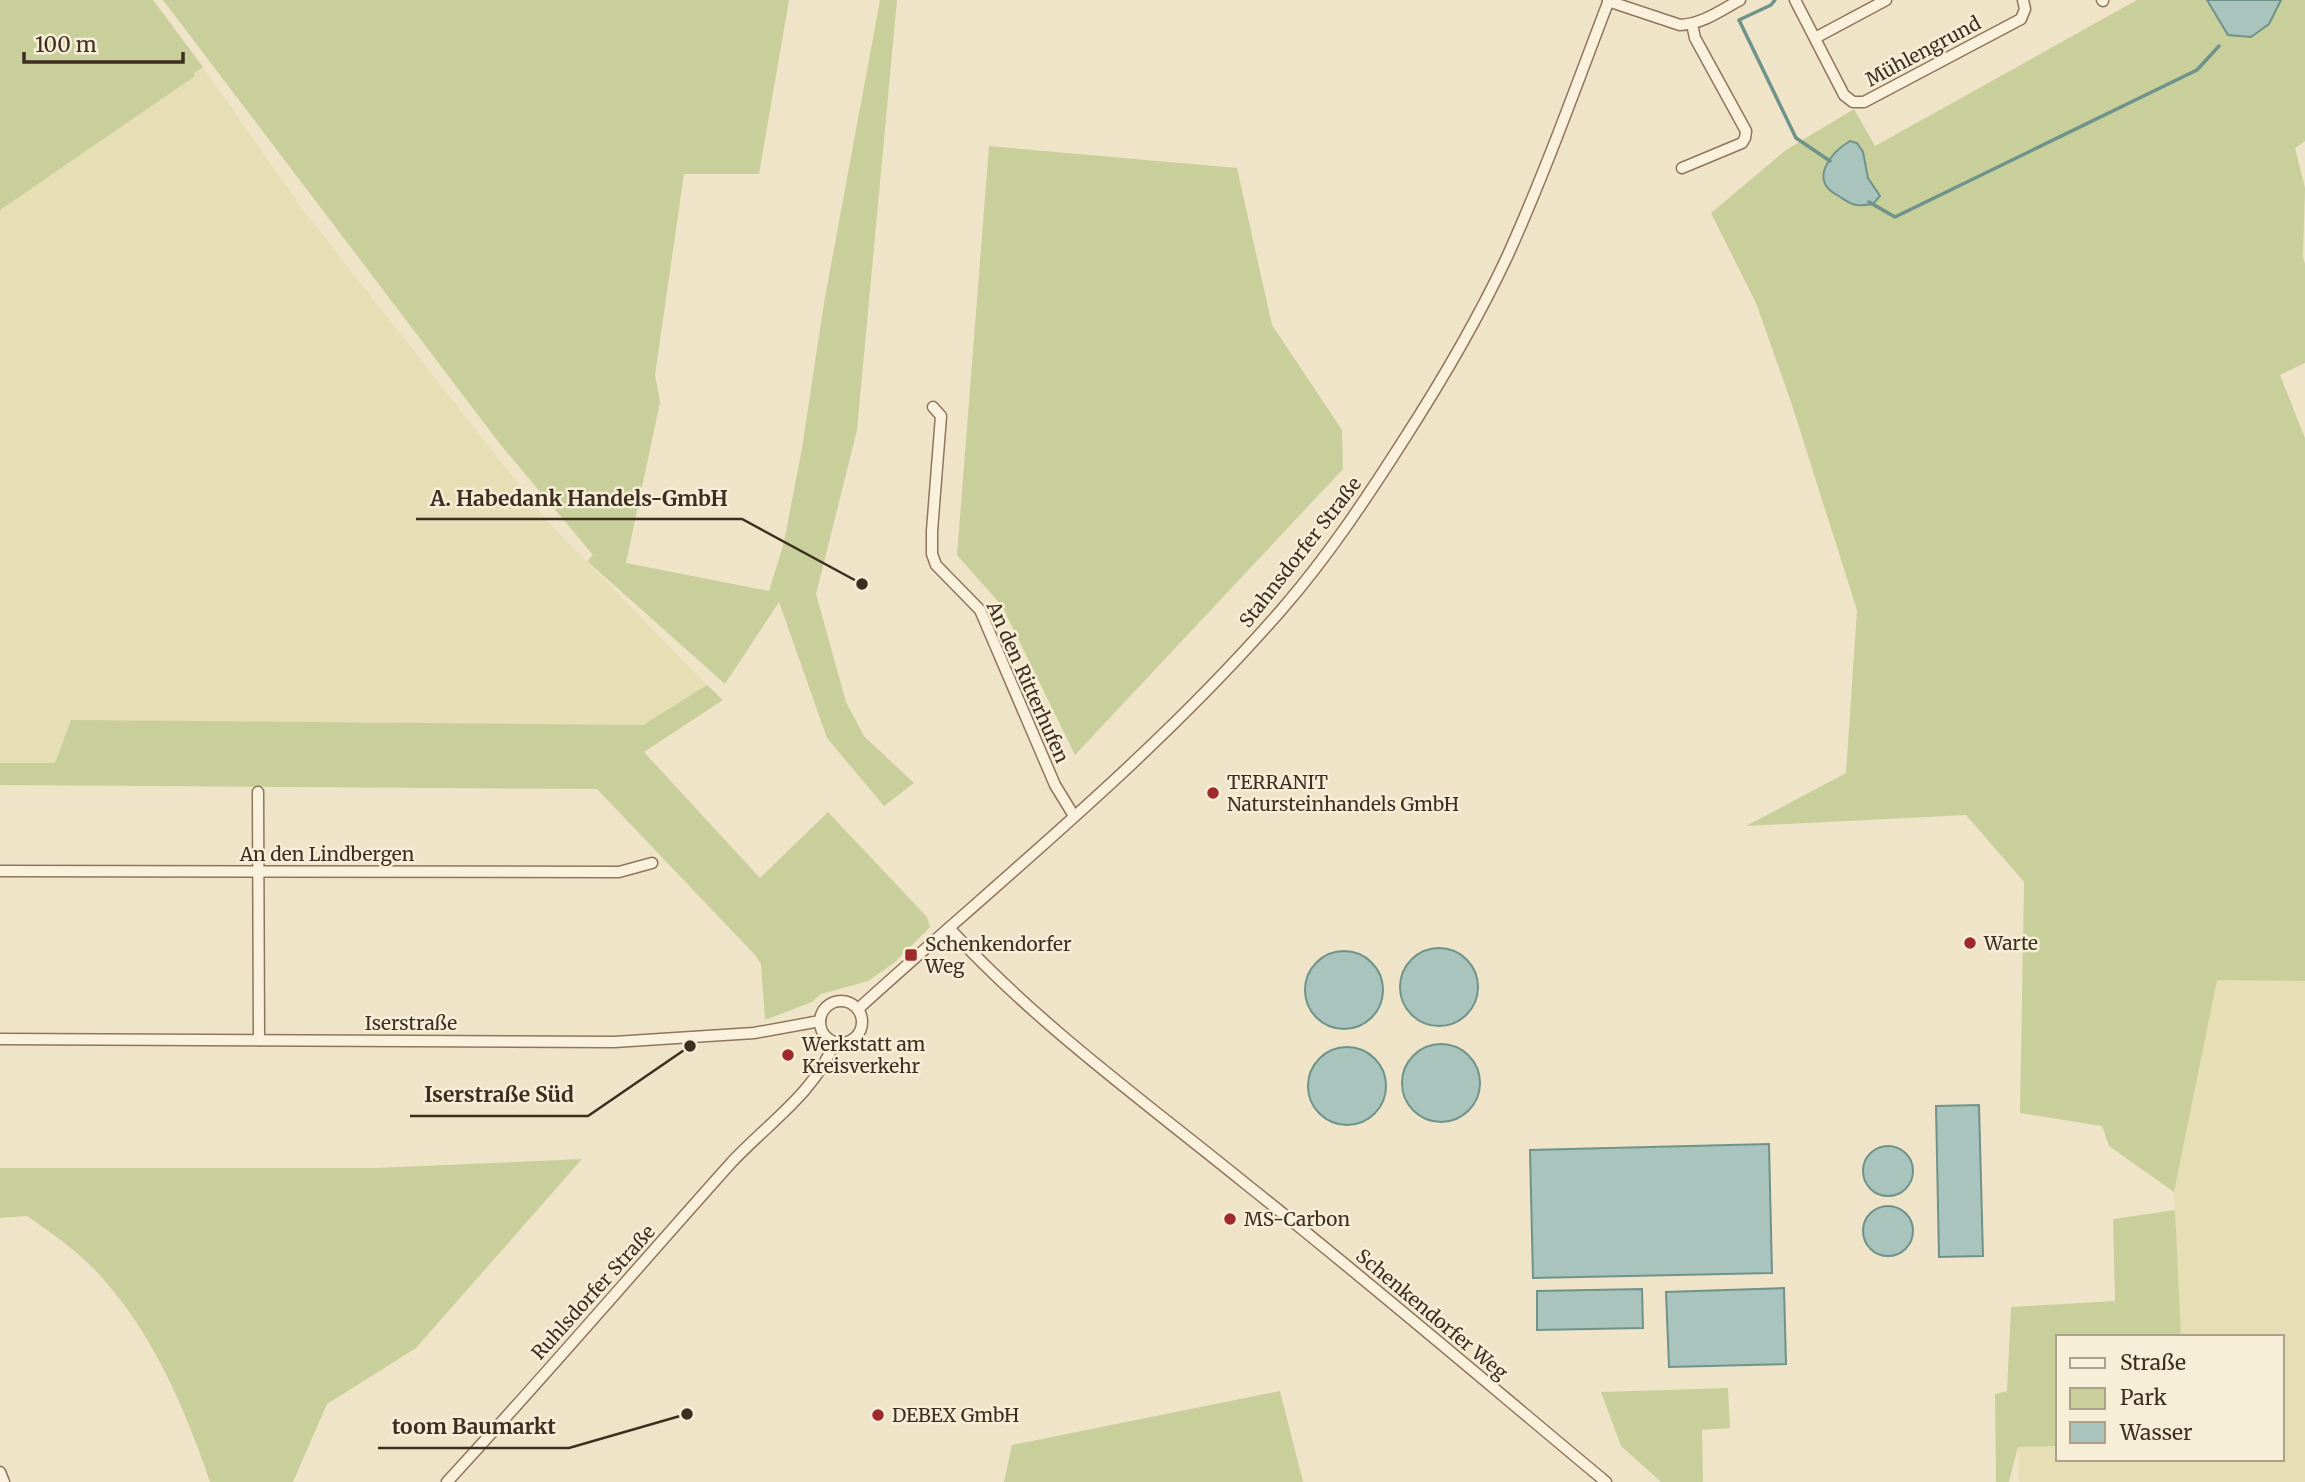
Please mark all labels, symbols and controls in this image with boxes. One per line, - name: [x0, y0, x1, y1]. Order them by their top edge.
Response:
- street label: Mühlengrund: [1861, 11, 1985, 91]
- scale bar: [24, 21, 184, 65]
- text: 100 m: [35, 31, 97, 58]
- street label: Stahnsdorfer Straße: [1234, 472, 1366, 632]
- callout: A. Habedank Handels-GmbH: [416, 477, 742, 519]
- text: A. Habedank Handels-GmbH: [429, 485, 728, 512]
- street label: An den Ritterhufen: [981, 597, 1075, 767]
- place label: TERRANIT Natursteinhandels GmbH: [1227, 770, 1459, 816]
- marker: TERRANIT Natursteinhandels GmbH: [1205, 785, 1221, 801]
- street label: An den Lindbergen: [239, 842, 415, 866]
- place label: Warte: [1983, 931, 2038, 955]
- place label: Schenkendorfer Weg: [924, 932, 1072, 978]
- marker: Warte: [1962, 935, 1978, 951]
- marker: Schenkendorfer Weg: [903, 947, 919, 963]
- street label: Iserstraße: [365, 1011, 457, 1035]
- place label: Werkstatt am Kreisverkehr: [801, 1032, 926, 1078]
- marker: Werkstatt am Kreisverkehr: [780, 1047, 796, 1063]
- callout: Iserstraße Süd: [410, 1074, 588, 1116]
- text: Iserstraße Süd: [424, 1081, 574, 1108]
- place label: MS-Carbon: [1244, 1207, 1350, 1231]
- marker: MS-Carbon: [1222, 1211, 1238, 1227]
- street label: Ruhlsdorfer Straße: [526, 1220, 660, 1364]
- street label: Schenkendorfer Weg: [1351, 1244, 1513, 1385]
- legend: [2056, 1335, 2284, 1461]
- text: Straße: [2120, 1349, 2186, 1376]
- text: Park: [2120, 1384, 2167, 1411]
- place label: DEBEX GmbH: [892, 1403, 1019, 1427]
- callout: toom Baumarkt: [378, 1406, 569, 1448]
- marker: DEBEX GmbH: [870, 1407, 886, 1423]
- text: toom Baumarkt: [392, 1413, 556, 1440]
- text: Wasser: [2119, 1419, 2192, 1446]

